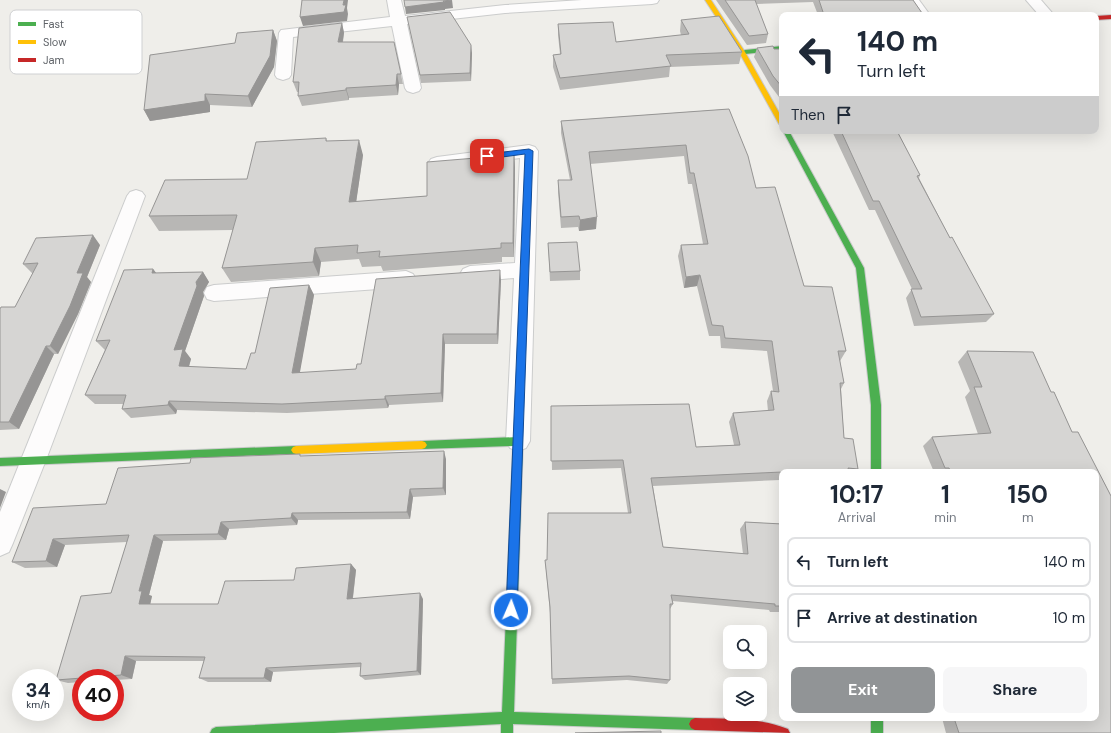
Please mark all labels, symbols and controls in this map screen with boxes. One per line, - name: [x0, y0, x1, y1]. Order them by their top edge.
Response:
- legend: [10, 10, 142, 74]
- text: Fast: [43, 17, 64, 31]
- text: 140 m: [857, 23, 938, 60]
- icon: left: [791, 28, 843, 80]
- text: Slow: [43, 35, 67, 49]
- text: Jam: [43, 53, 64, 67]
- text: Turn left: [857, 59, 926, 83]
- icon: arrive: [833, 104, 855, 126]
- text: Then: [791, 105, 825, 125]
- pin: [470, 139, 504, 173]
- icon: arrive: [476, 145, 498, 167]
- text: 10:17: [830, 479, 883, 510]
- text: 1: [941, 479, 950, 510]
- text: 150: [1007, 479, 1048, 510]
- text: Arrival: [838, 509, 876, 526]
- text: min: [934, 509, 956, 526]
- text: m: [1022, 509, 1034, 526]
- icon: left: [793, 551, 815, 573]
- text: Turn left: [827, 552, 888, 572]
- text: 140 m: [1044, 552, 1085, 572]
- position arrow: [490, 589, 532, 631]
- icon: arrive: [793, 607, 815, 629]
- text: Arrive at destination: [827, 608, 978, 628]
- text: 10 m: [1053, 608, 1085, 628]
- map controls: [723, 625, 767, 721]
- button: search: [723, 625, 767, 669]
- button: Exit: [791, 667, 935, 713]
- button: Share: [943, 667, 1087, 713]
- speed limit sign: 40: [72, 669, 124, 721]
- text: 34: [25, 677, 51, 703]
- button: layers: [723, 677, 767, 721]
- text: km/h: [26, 698, 50, 711]

